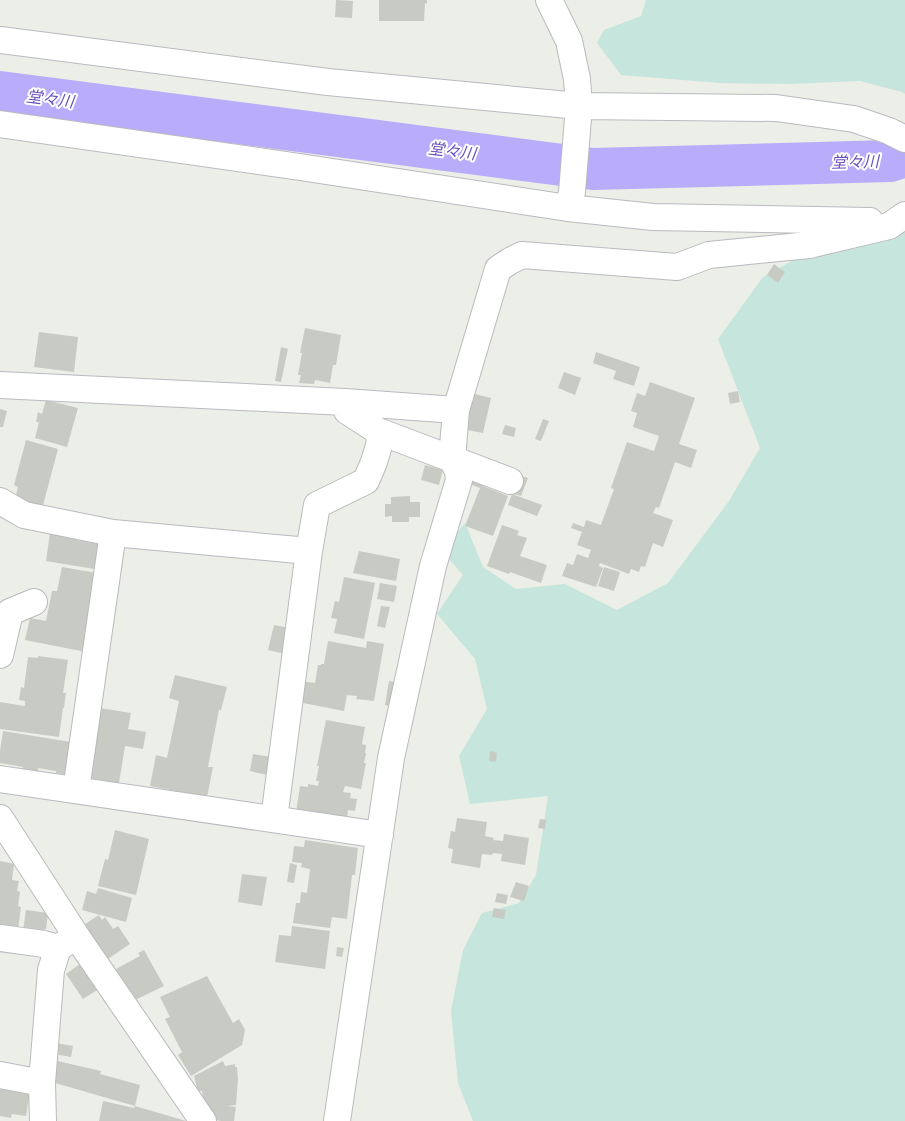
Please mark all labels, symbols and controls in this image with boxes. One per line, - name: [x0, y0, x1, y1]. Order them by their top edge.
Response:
- water label: 堂々川: [25, 87, 77, 112]
- water label: 堂々川: [427, 139, 479, 164]
- water label: 堂々川: [831, 152, 881, 172]

